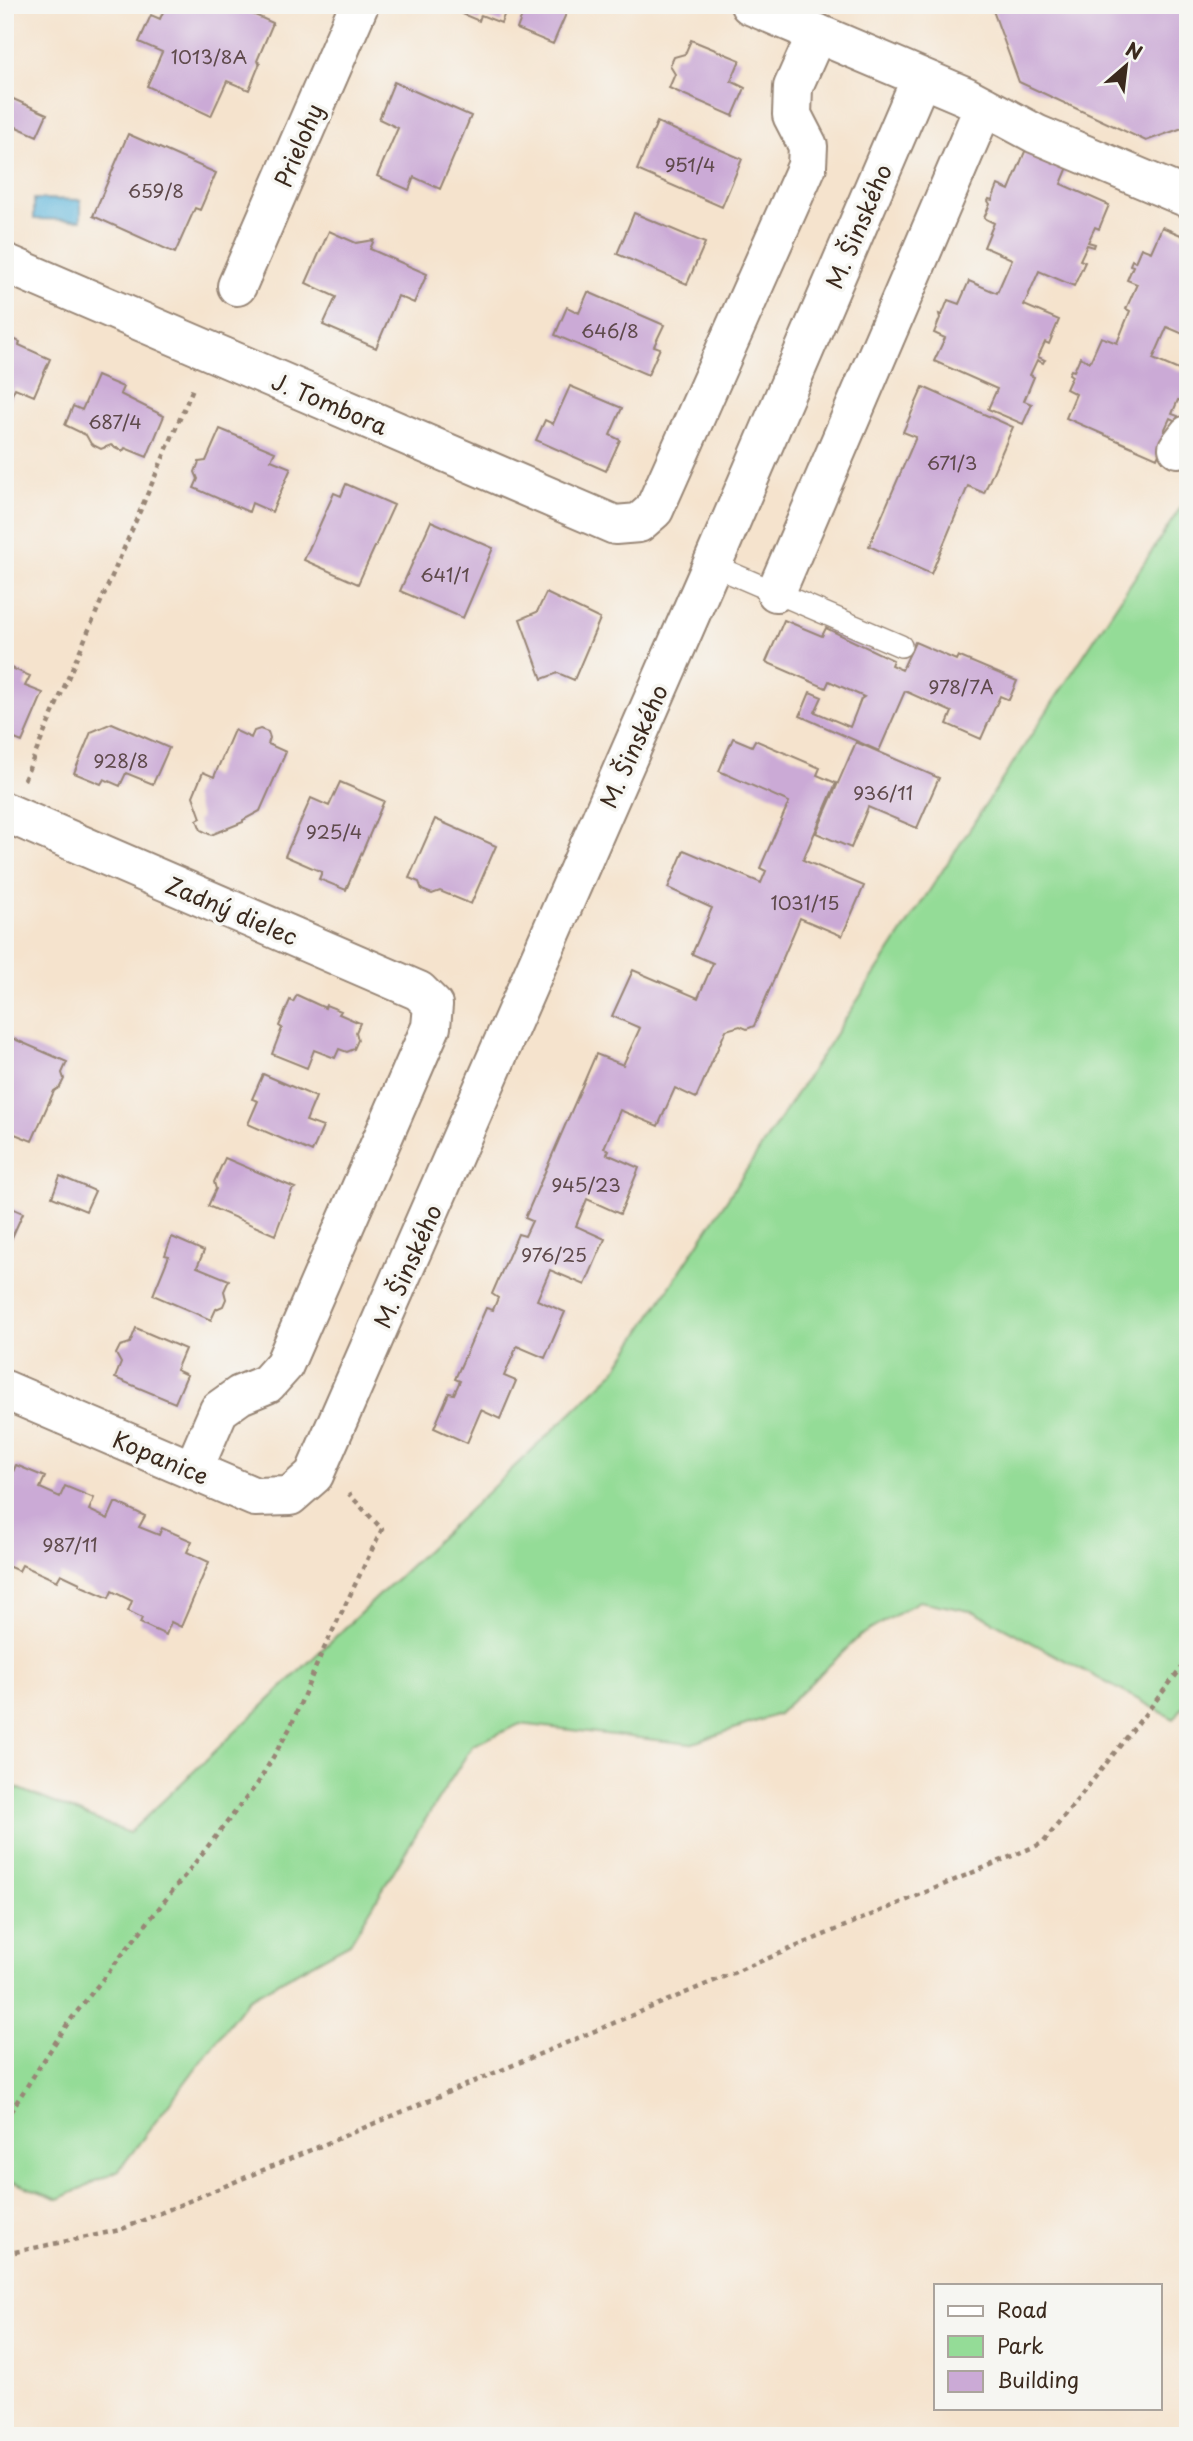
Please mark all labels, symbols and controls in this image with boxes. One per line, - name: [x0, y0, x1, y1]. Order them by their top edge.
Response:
- north arrow: [1092, 32, 1162, 102]
- text: N: [1121, 34, 1148, 66]
- house number: 1013/8A: [171, 42, 247, 70]
- street label: Prielohy: [265, 98, 331, 192]
- house number: 951/4: [664, 150, 716, 178]
- street label: M. Šinského: [816, 158, 900, 294]
- house number: 659/8: [128, 176, 184, 204]
- house number: 646/8: [581, 316, 639, 344]
- street label: J. Tombora: [267, 363, 393, 443]
- house number: 687/4: [88, 407, 142, 435]
- house number: 671/3: [927, 448, 977, 476]
- house number: 641/1: [420, 560, 470, 588]
- house number: 978/7A: [928, 672, 994, 700]
- street label: M. Šinského: [590, 678, 676, 814]
- house number: 928/8: [93, 746, 149, 774]
- house number: 936/11: [853, 778, 913, 806]
- house number: 925/4: [306, 817, 362, 845]
- street label: Zadný dielec: [161, 867, 303, 953]
- house number: 1031/15: [770, 888, 840, 916]
- house number: 945/23: [551, 1170, 621, 1198]
- street label: M. Šinského: [364, 1198, 450, 1334]
- house number: 976/25: [521, 1240, 587, 1268]
- street label: Kopanice: [108, 1421, 214, 1493]
- house number: 987/11: [42, 1530, 98, 1558]
- legend: [934, 2284, 1162, 2410]
- text: Road: [997, 2293, 1048, 2325]
- text: Park: [997, 2329, 1044, 2361]
- text: Building: [997, 2363, 1079, 2395]

